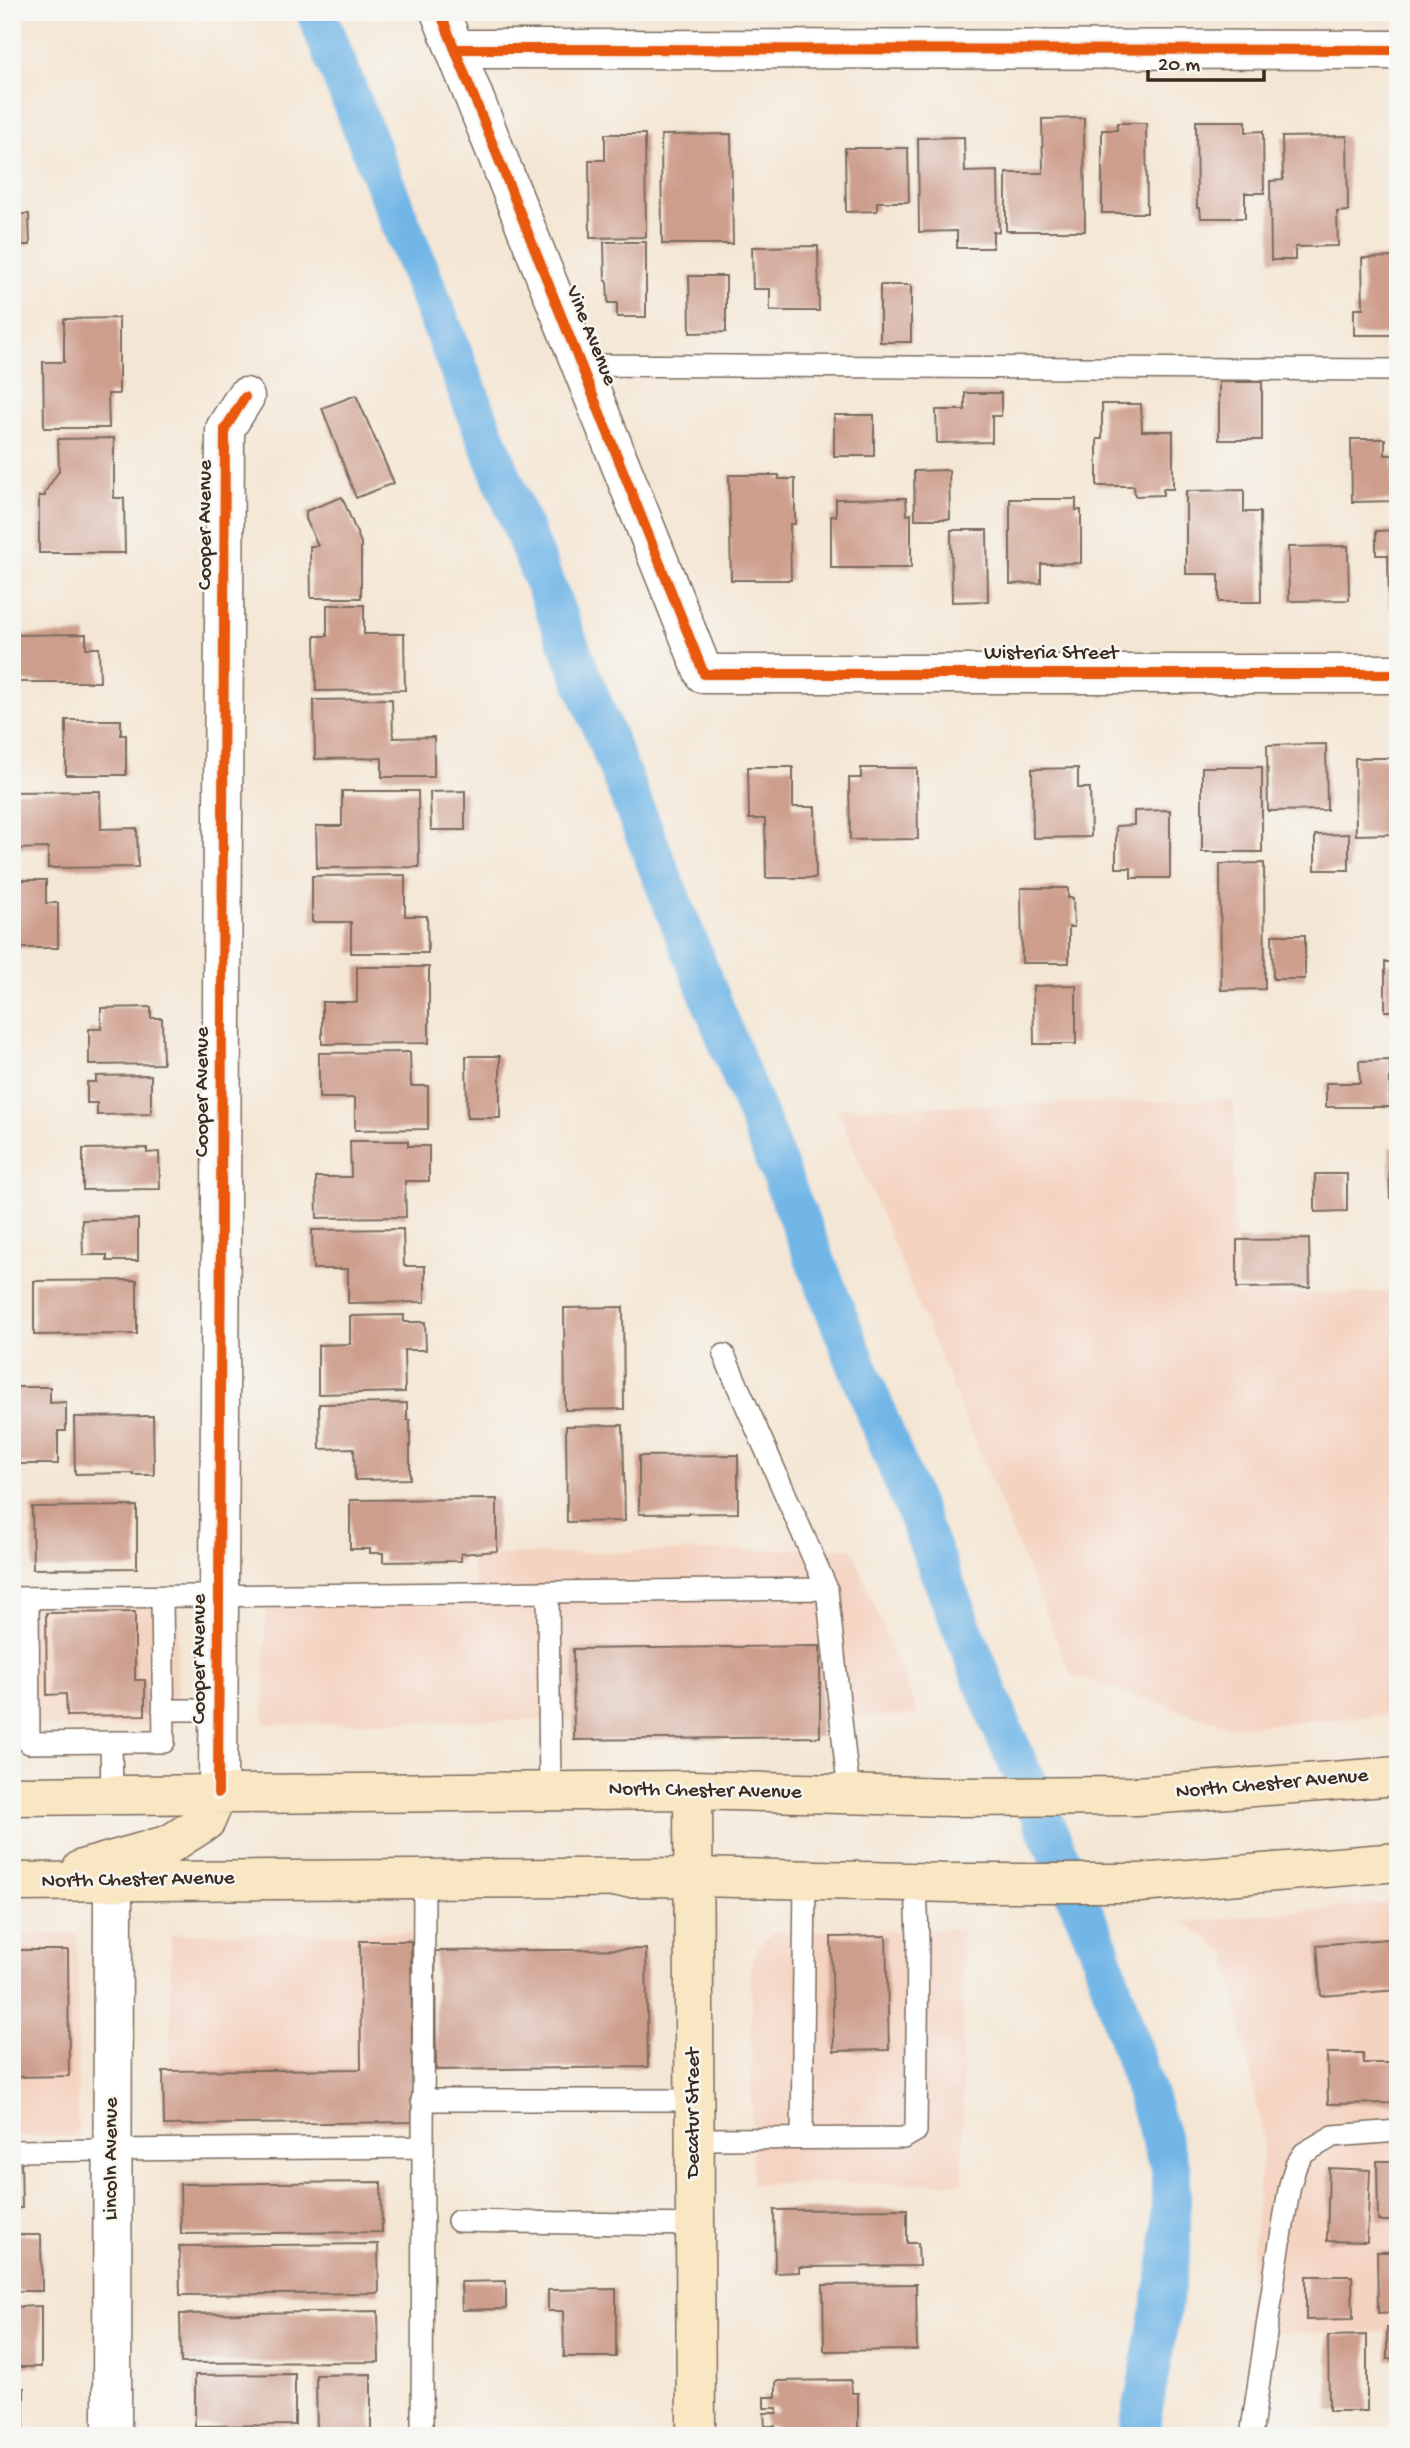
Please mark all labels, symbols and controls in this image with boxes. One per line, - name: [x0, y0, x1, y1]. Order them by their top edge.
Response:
- scale bar: [1148, 38, 1263, 82]
- text: 20 m: [1158, 54, 1200, 79]
- street label: Vine Avenue: [558, 282, 622, 391]
- street label: Cooper Avenue: [194, 459, 219, 590]
- street label: Wisteria Street: [984, 642, 1121, 667]
- street label: Cooper Avenue: [191, 1026, 216, 1157]
- street label: Cooper Avenue: [188, 1593, 213, 1724]
- street label: North Chester Avenue: [1175, 1764, 1370, 1806]
- street label: North Chester Avenue: [608, 1778, 803, 1806]
- street label: North Chester Avenue: [41, 1867, 236, 1895]
- street label: Decatur Street: [682, 2045, 707, 2180]
- street label: Lincoln Avenue: [100, 2096, 125, 2221]

